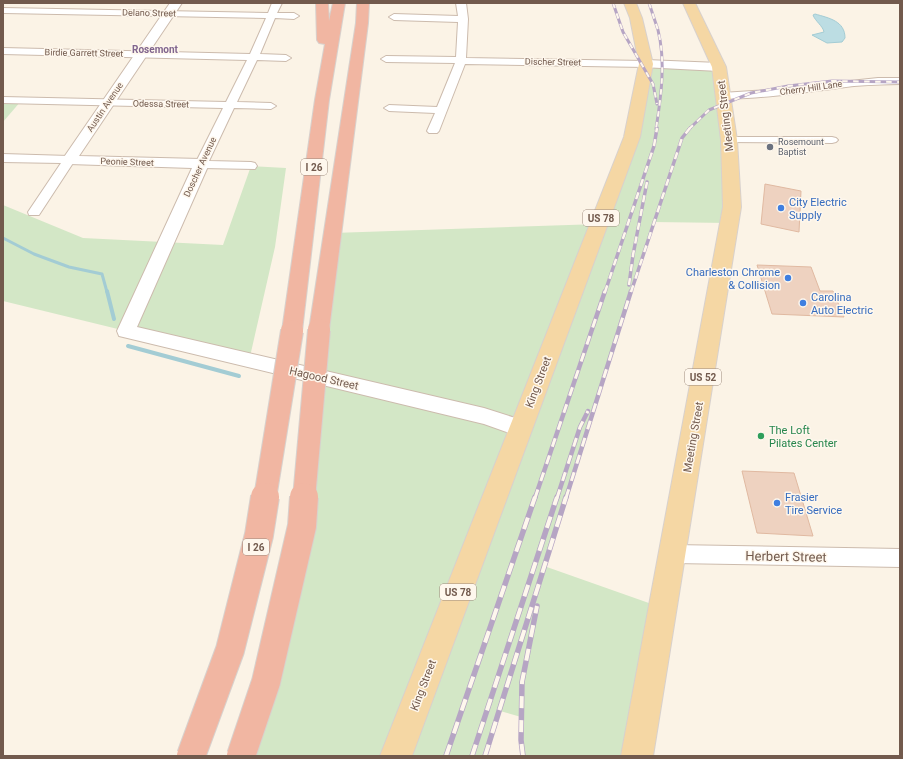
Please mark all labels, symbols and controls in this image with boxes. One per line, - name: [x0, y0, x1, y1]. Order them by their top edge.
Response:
- street label: Delano Street: [122, 8, 176, 18]
- district label: Rosemont: [132, 44, 179, 55]
- street label: Birdie Garrett Street: [45, 47, 123, 59]
- street label: Discher Street: [525, 57, 581, 67]
- street label: Meeting Street: [715, 79, 736, 152]
- street label: Cherry Hill Lane: [779, 79, 843, 97]
- street label: Austin Avenue: [85, 80, 125, 134]
- street label: Odessa Street: [133, 99, 189, 109]
- street label: Doscher Avenue: [182, 135, 218, 198]
- place label: Rosemount Baptist: [778, 137, 824, 157]
- marker: Rosemount Baptist: [765, 142, 775, 152]
- street label: Peonie Street: [100, 156, 154, 168]
- road number: I 26: [301, 159, 327, 175]
- place label: City Electric Supply: [789, 196, 847, 222]
- marker: City Electric Supply: [776, 203, 786, 213]
- road number: US 78: [583, 210, 619, 226]
- place label: Charleston Chrome & Collision: [686, 266, 780, 292]
- marker: Charleston Chrome & Collision: [783, 273, 793, 283]
- place label: Carolina Auto Electric: [811, 291, 873, 317]
- marker: Carolina Auto Electric: [798, 298, 808, 308]
- street label: King Street: [523, 354, 554, 410]
- street label: Hagood Street: [288, 364, 360, 393]
- road number: US 52: [685, 369, 721, 385]
- street label: Meeting Street: [681, 400, 706, 473]
- place label: The Loft Pilates Center: [769, 424, 838, 450]
- marker: The Loft Pilates Center: [756, 431, 766, 441]
- place label: Frasier Tire Service: [785, 491, 842, 517]
- marker: Frasier Tire Service: [772, 498, 782, 508]
- road number: I 26: [243, 539, 269, 555]
- street label: Herbert Street: [745, 548, 827, 565]
- road number: US 78: [440, 584, 476, 600]
- street label: King Street: [408, 657, 439, 713]

